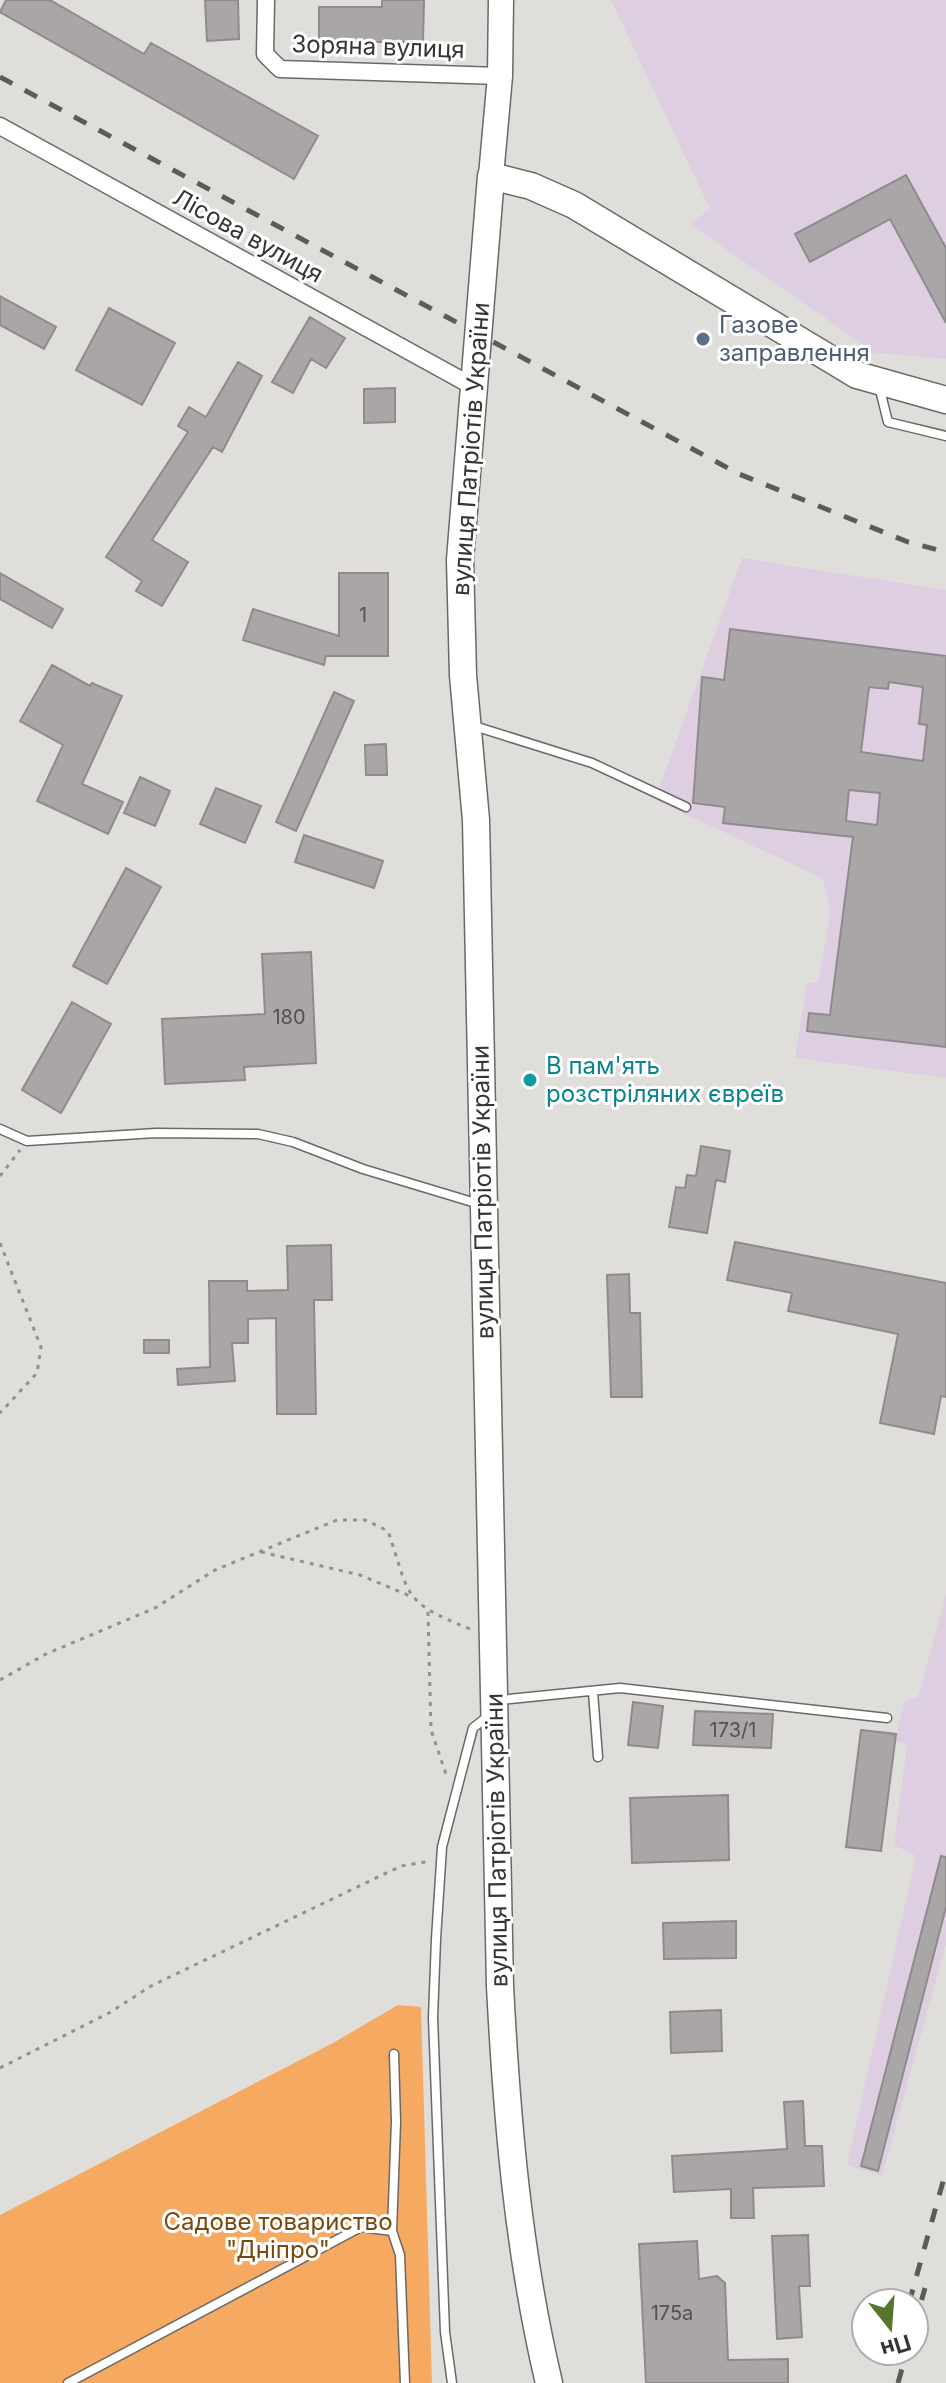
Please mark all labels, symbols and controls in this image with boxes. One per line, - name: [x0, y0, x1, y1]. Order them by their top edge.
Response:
- street label: Зоряна вулиця: [291, 29, 465, 64]
- street label: Лісова вулиця: [168, 182, 328, 289]
- street label: вулиця Патріотів України: [446, 301, 495, 597]
- place label: Газове заправлення: [719, 310, 870, 367]
- marker: Газове заправлення: [694, 330, 712, 348]
- house number: 1: [359, 603, 367, 627]
- house number: 180: [272, 1005, 306, 1029]
- street label: вулиця Патріотів України: [465, 1045, 500, 1339]
- place label: В пам'ять розстріляних євреїв: [546, 1051, 784, 1108]
- marker: В пам'ять розстріляних євреїв: [521, 1071, 539, 1089]
- street label: вулиця Патріотів України: [479, 1693, 514, 1987]
- house number: 173/1: [710, 1718, 756, 1742]
- park label: Садове товариство "Дніпро": [163, 2207, 393, 2264]
- north arrow: [850, 2287, 930, 2367]
- house number: 175а: [651, 2301, 693, 2325]
- text: Пн: [878, 2329, 914, 2363]

